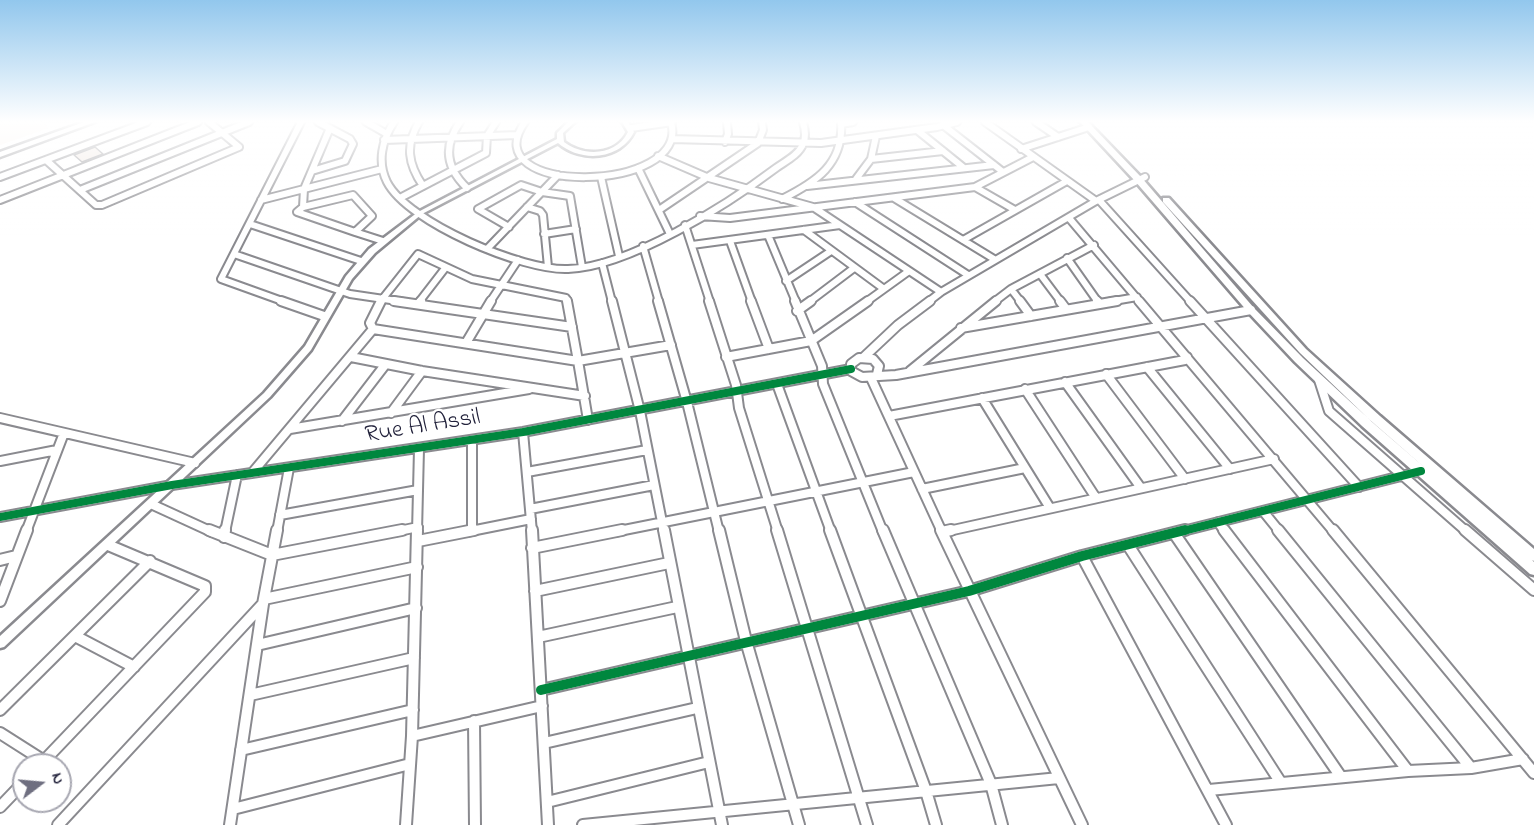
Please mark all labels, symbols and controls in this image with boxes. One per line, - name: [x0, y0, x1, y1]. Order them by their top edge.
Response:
- street label: Rue Al Assil: [363, 405, 483, 451]
- north arrow: [12, 753, 72, 813]
- text: N: [44, 770, 70, 787]

